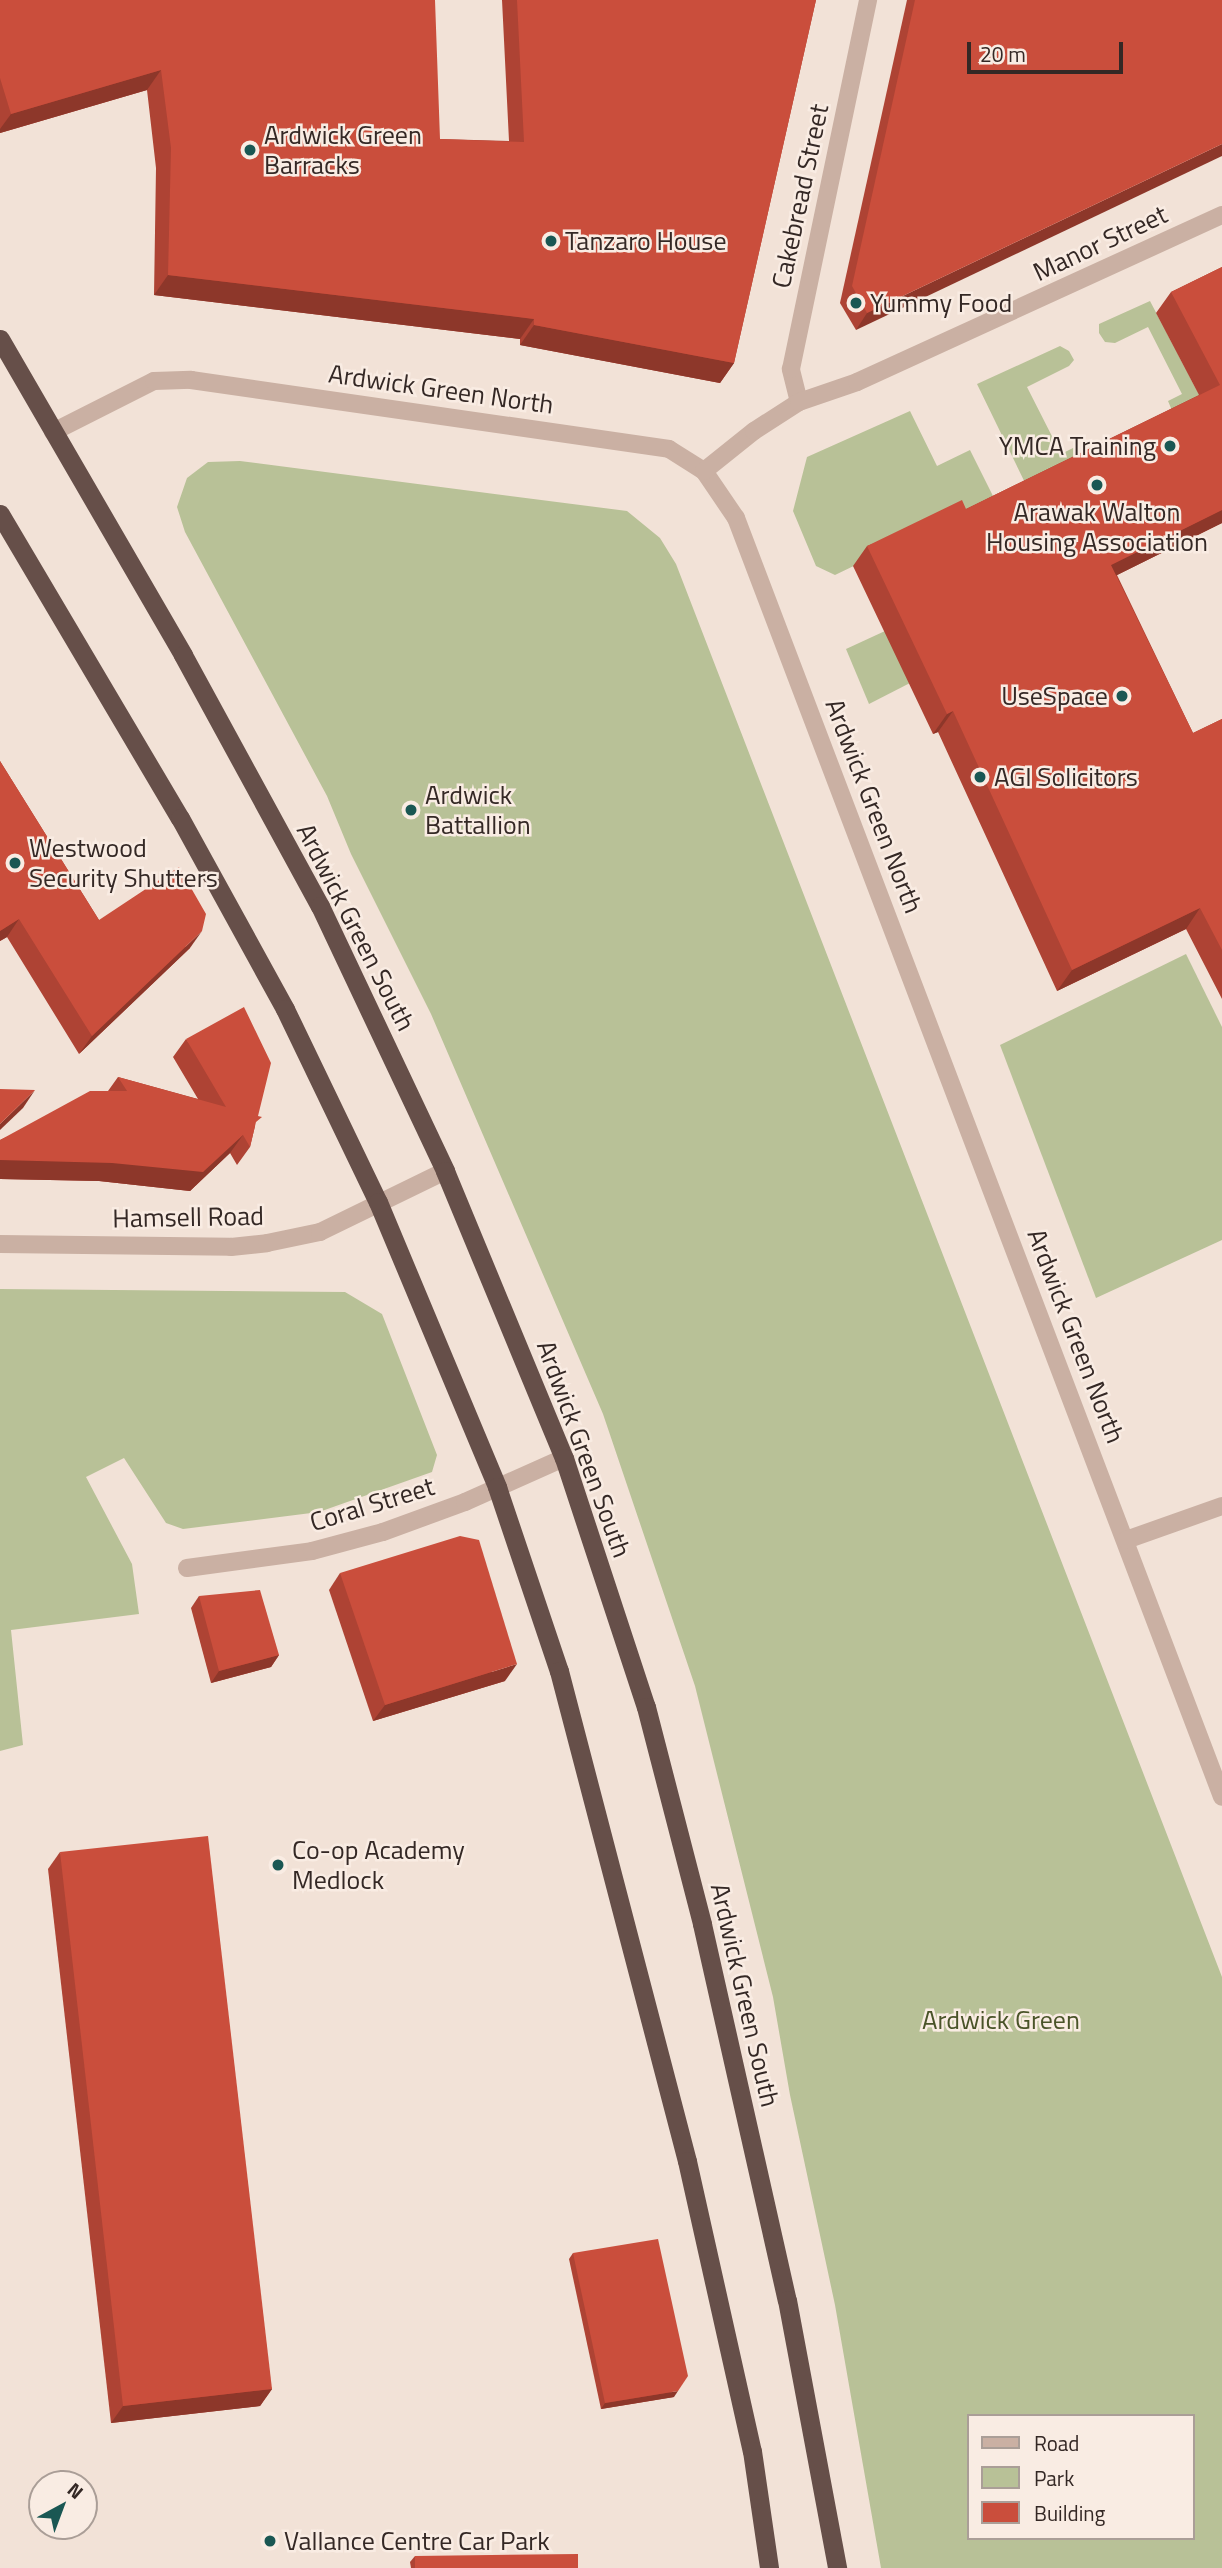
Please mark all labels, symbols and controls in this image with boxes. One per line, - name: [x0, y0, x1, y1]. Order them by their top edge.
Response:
- scale bar: [970, 28, 1126, 72]
- text: 20 m: [980, 38, 1026, 70]
- street label: Cakebread Street: [765, 101, 835, 291]
- place label: Ardwick Green Barracks: [264, 119, 422, 180]
- marker: Ardwick Green Barracks: [242, 142, 258, 158]
- street label: Manor Street: [1028, 198, 1172, 288]
- place label: Tanzaro House: [565, 225, 727, 257]
- marker: Tanzaro House: [543, 233, 559, 249]
- place label: Yummy Food: [870, 287, 1012, 319]
- marker: Yummy Food: [848, 295, 864, 311]
- street label: Ardwick Green North: [326, 358, 556, 420]
- place label: YMCA Training: [999, 430, 1156, 462]
- marker: YMCA Training: [1162, 438, 1178, 454]
- marker: Arawak Walton Housing Association: [1089, 477, 1105, 493]
- place label: Arawak Walton Housing Association: [986, 496, 1208, 558]
- place label: UseSpace: [1001, 680, 1108, 712]
- marker: UseSpace: [1114, 688, 1130, 704]
- street label: Ardwick Green North: [819, 695, 929, 917]
- place label: AGI Solicitors: [994, 761, 1138, 793]
- marker: AGI Solicitors: [972, 769, 988, 785]
- place label: Ardwick Battallion: [425, 779, 531, 840]
- marker: Ardwick Battallion: [403, 802, 419, 818]
- street label: Ardwick Green South: [290, 818, 422, 1036]
- place label: Westwood Security Shutters: [29, 832, 218, 894]
- marker: Westwood Security Shutters: [7, 855, 23, 871]
- street label: Hamsell Road: [112, 1200, 264, 1234]
- street label: Ardwick Green North: [1021, 1225, 1131, 1447]
- street label: Ardwick Green South: [530, 1336, 638, 1562]
- street label: Coral Street: [306, 1470, 438, 1538]
- place label: Co-op Academy Medlock: [292, 1834, 465, 1896]
- marker: Co-op Academy Medlock: [270, 1857, 286, 1873]
- street label: Ardwick Green South: [704, 1880, 786, 2110]
- park label: Ardwick Green: [922, 2004, 1080, 2036]
- legend: [967, 2414, 1194, 2540]
- text: Road: [1034, 2427, 1079, 2459]
- text: Park: [1034, 2462, 1074, 2494]
- north arrow: [28, 2470, 98, 2540]
- text: N: [61, 2475, 90, 2506]
- text: Building: [1034, 2497, 1105, 2529]
- place label: Vallance Centre Car Park: [284, 2525, 550, 2557]
- marker: Vallance Centre Car Park: [262, 2533, 278, 2549]

